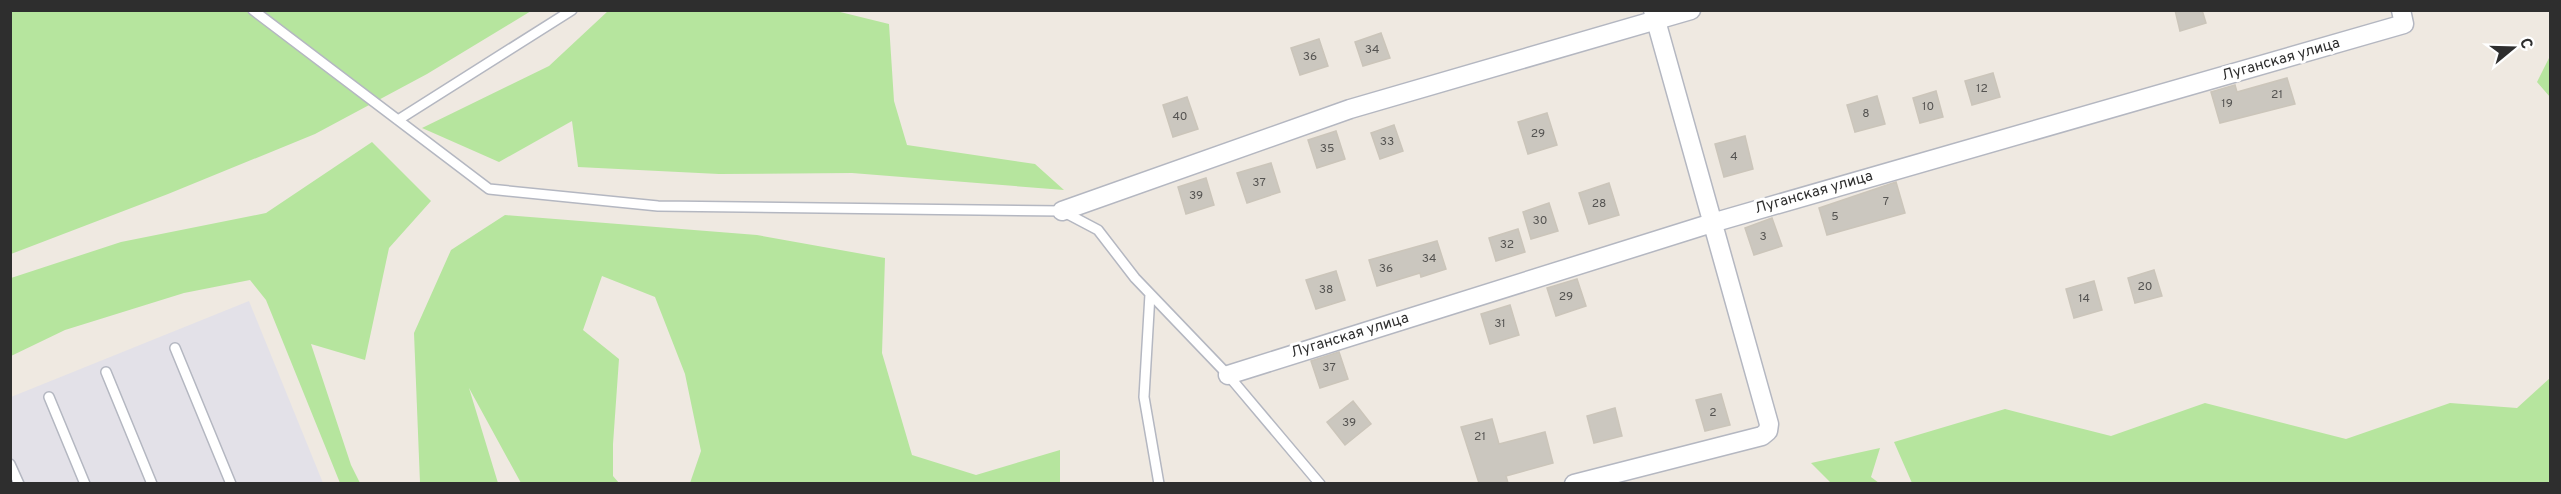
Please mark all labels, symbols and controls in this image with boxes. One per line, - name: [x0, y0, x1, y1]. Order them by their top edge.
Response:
- north arrow: [2483, 18, 2543, 78]
- street label: Луганская улица: [2220, 34, 2342, 86]
- text: С: [2514, 36, 2536, 52]
- house number: 34: [1365, 42, 1379, 58]
- house number: 36: [1303, 49, 1317, 65]
- house number: 12: [1976, 81, 1988, 97]
- house number: 21: [2271, 87, 2283, 103]
- house number: 19: [2221, 96, 2233, 112]
- house number: 10: [1922, 99, 1934, 115]
- house number: 8: [1862, 106, 1870, 122]
- house number: 40: [1172, 109, 1188, 125]
- house number: 29: [1531, 126, 1545, 142]
- house number: 33: [1380, 134, 1394, 150]
- house number: 35: [1320, 141, 1334, 157]
- house number: 4: [1730, 149, 1738, 165]
- street label: Луганская улица: [1753, 167, 1875, 219]
- house number: 37: [1252, 175, 1266, 191]
- house number: 39: [1189, 188, 1203, 204]
- house number: 7: [1883, 194, 1889, 210]
- house number: 28: [1592, 196, 1606, 212]
- house number: 5: [1831, 209, 1839, 225]
- house number: 30: [1533, 213, 1547, 229]
- house number: 3: [1759, 229, 1767, 245]
- house number: 32: [1500, 237, 1514, 253]
- house number: 34: [1422, 251, 1436, 267]
- house number: 36: [1379, 261, 1393, 277]
- house number: 20: [2137, 279, 2153, 295]
- house number: 38: [1319, 282, 1333, 298]
- house number: 29: [1559, 289, 1573, 305]
- house number: 14: [2078, 291, 2090, 307]
- street label: Луганская улица: [1289, 309, 1411, 363]
- house number: 31: [1494, 316, 1506, 332]
- house number: 37: [1322, 360, 1336, 376]
- house number: 2: [1709, 405, 1717, 421]
- house number: 39: [1342, 415, 1356, 431]
- house number: 21: [1474, 429, 1486, 445]

